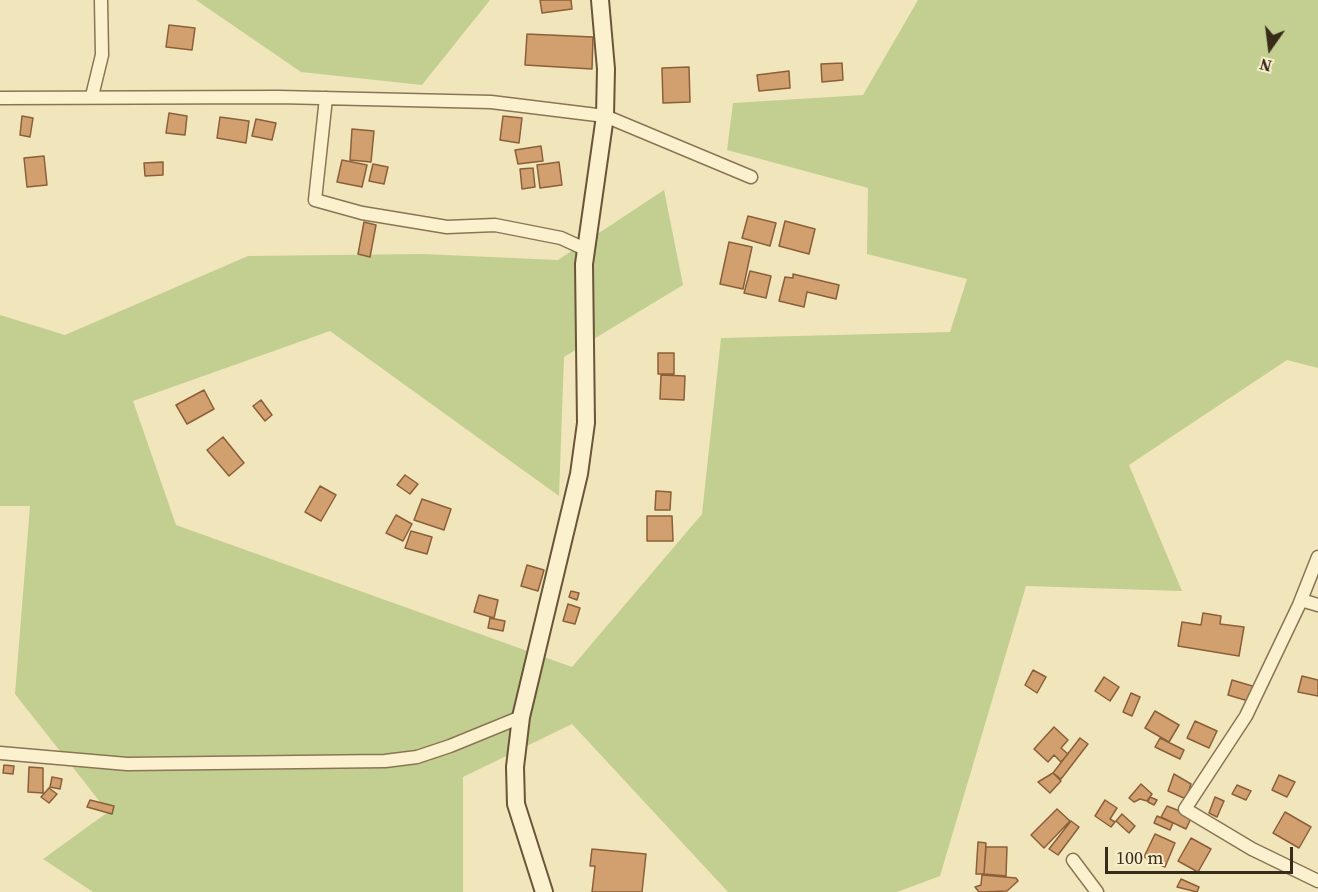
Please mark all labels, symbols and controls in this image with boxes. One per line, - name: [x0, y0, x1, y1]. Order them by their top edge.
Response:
- north arrow: [1240, 18, 1300, 78]
- text: N: [1257, 53, 1274, 78]
- scale bar: [1108, 835, 1296, 873]
- text: 100 m: [1116, 845, 1163, 870]

